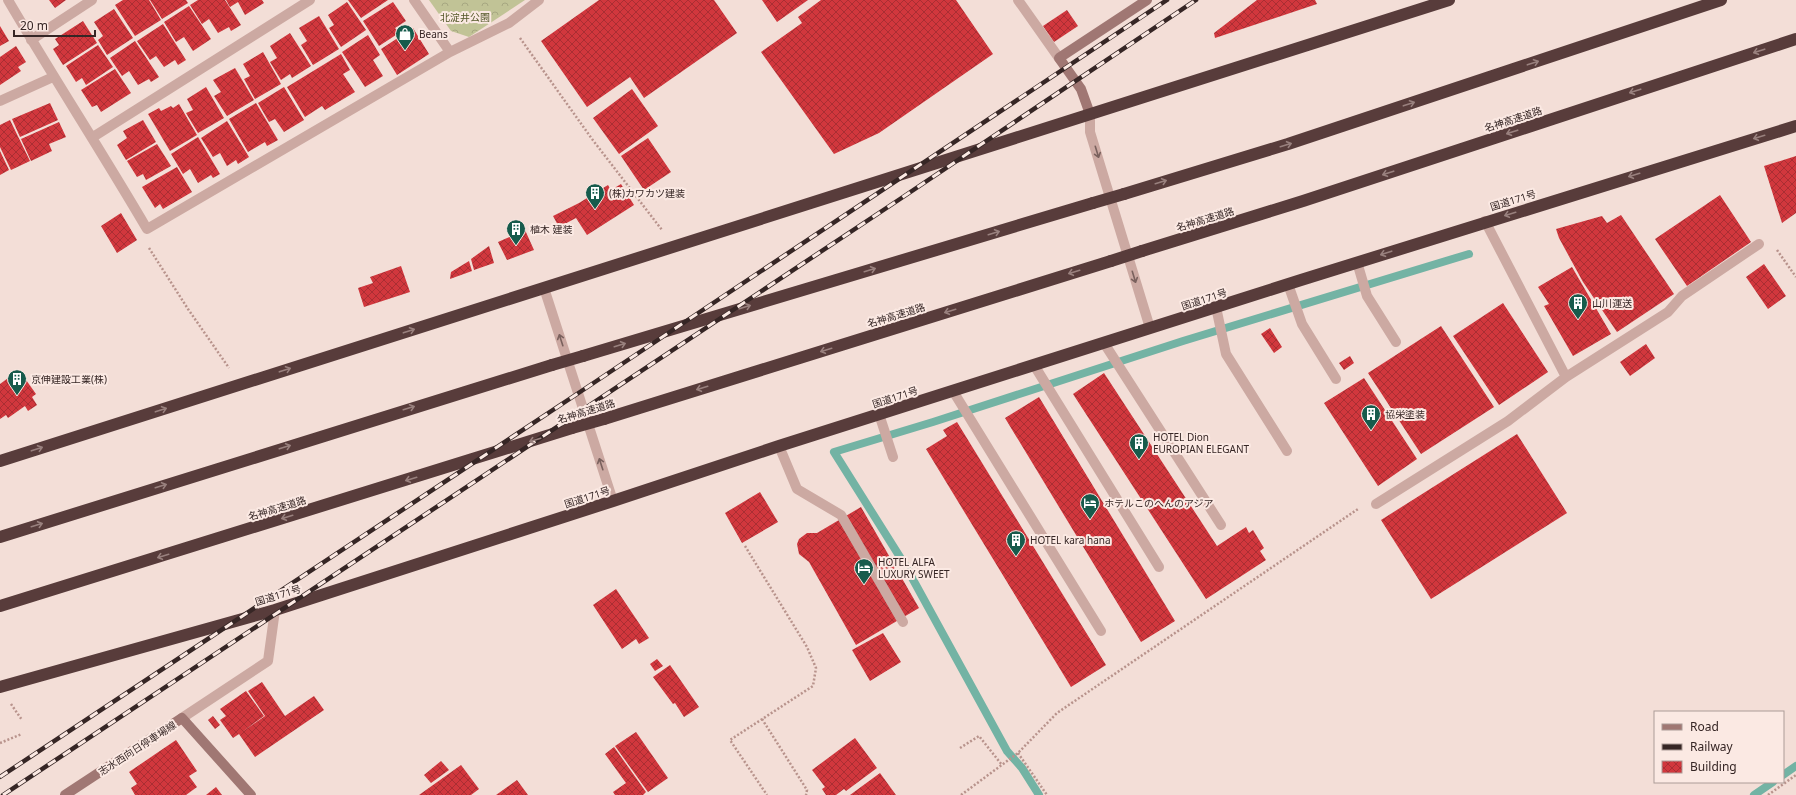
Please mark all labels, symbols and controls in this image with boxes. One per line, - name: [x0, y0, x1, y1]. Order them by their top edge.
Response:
- park label: 北淀井公園: [440, 10, 490, 24]
- scale bar: [14, 12, 95, 38]
- text: 20 m: [20, 17, 48, 34]
- shop icon: Beans: [394, 23, 416, 51]
- place label: Beans: [419, 27, 448, 41]
- one-way arrow: [1753, 48, 1766, 55]
- one-way arrow: [1526, 58, 1538, 66]
- one-way arrow: [1629, 88, 1642, 95]
- one-way arrow: [1403, 99, 1415, 107]
- street label: 名神高速道路: [1482, 103, 1544, 135]
- one-way arrow: [1505, 129, 1518, 136]
- one-way arrow: [1752, 134, 1765, 141]
- one-way arrow: [1280, 140, 1292, 148]
- one-way arrow: [1093, 146, 1101, 158]
- one-way arrow: [1382, 170, 1395, 177]
- one-way arrow: [1628, 172, 1641, 179]
- one-way arrow: [1155, 178, 1168, 185]
- building icon: (株)カワカツ建装: [584, 182, 606, 210]
- place label: (株)カワカツ建装: [609, 186, 685, 200]
- street label: 国道171号: [1488, 186, 1538, 214]
- street label: 名神高速道路: [1174, 204, 1236, 234]
- one-way arrow: [1504, 211, 1517, 218]
- building icon: 植木 建装: [505, 218, 527, 246]
- place label: 植木 建装: [530, 222, 573, 236]
- one-way arrow: [987, 229, 1000, 236]
- one-way arrow: [1380, 250, 1393, 257]
- one-way arrow: [863, 266, 876, 273]
- one-way arrow: [1068, 269, 1081, 276]
- one-way arrow: [1131, 270, 1139, 282]
- street label: 国道171号: [1179, 285, 1229, 313]
- building icon: 山川運送: [1567, 292, 1589, 320]
- place label: 山川運送: [1592, 296, 1632, 310]
- street label: 名神高速道路: [865, 300, 927, 330]
- one-way arrow: [738, 303, 751, 310]
- one-way arrow: [944, 308, 957, 315]
- one-way arrow: [402, 327, 415, 334]
- one-way arrow: [557, 334, 564, 347]
- one-way arrow: [614, 341, 627, 348]
- one-way arrow: [820, 347, 833, 354]
- one-way arrow: [278, 366, 291, 373]
- building icon: 京伸建設工業(株): [6, 368, 28, 396]
- place label: 京伸建設工業(株): [31, 372, 107, 386]
- street label: 国道171号: [870, 383, 920, 411]
- one-way arrow: [695, 385, 708, 392]
- street label: 名神高速道路: [555, 396, 617, 426]
- building icon: 協栄塗装: [1360, 403, 1382, 431]
- one-way arrow: [403, 404, 416, 411]
- one-way arrow: [154, 406, 167, 413]
- place label: 協栄塗装: [1385, 407, 1425, 421]
- place label: HOTEL Dion EUROPIAN ELEGANT: [1153, 430, 1250, 456]
- building icon: HOTEL Dion EUROPIAN ELEGANT: [1128, 432, 1150, 460]
- one-way arrow: [529, 437, 542, 444]
- one-way arrow: [279, 443, 292, 450]
- one-way arrow: [30, 445, 43, 452]
- one-way arrow: [597, 458, 604, 471]
- one-way arrow: [405, 475, 417, 483]
- one-way arrow: [155, 482, 168, 489]
- street label: 国道171号: [562, 483, 612, 511]
- hotel icon: ホテルこのへんのアジア: [1079, 492, 1101, 520]
- street label: 名神高速道路: [246, 493, 308, 523]
- place label: ホテルこのへんのアジア: [1104, 496, 1214, 510]
- one-way arrow: [281, 514, 294, 521]
- one-way arrow: [31, 521, 44, 528]
- building icon: HOTEL kara hana: [1005, 529, 1027, 557]
- place label: HOTEL kara hana: [1030, 533, 1111, 547]
- one-way arrow: [156, 553, 169, 560]
- place label: HOTEL ALFA LUXURY SWEET: [878, 555, 950, 581]
- hotel icon: HOTEL ALFA LUXURY SWEET: [853, 557, 875, 585]
- street label: 国道171号: [253, 581, 303, 609]
- legend: [1654, 711, 1784, 783]
- street label: 志水西向日停車場線: [95, 718, 179, 778]
- text: Road: [1690, 718, 1719, 735]
- text: Railway: [1690, 738, 1734, 755]
- text: Building: [1690, 758, 1737, 775]

